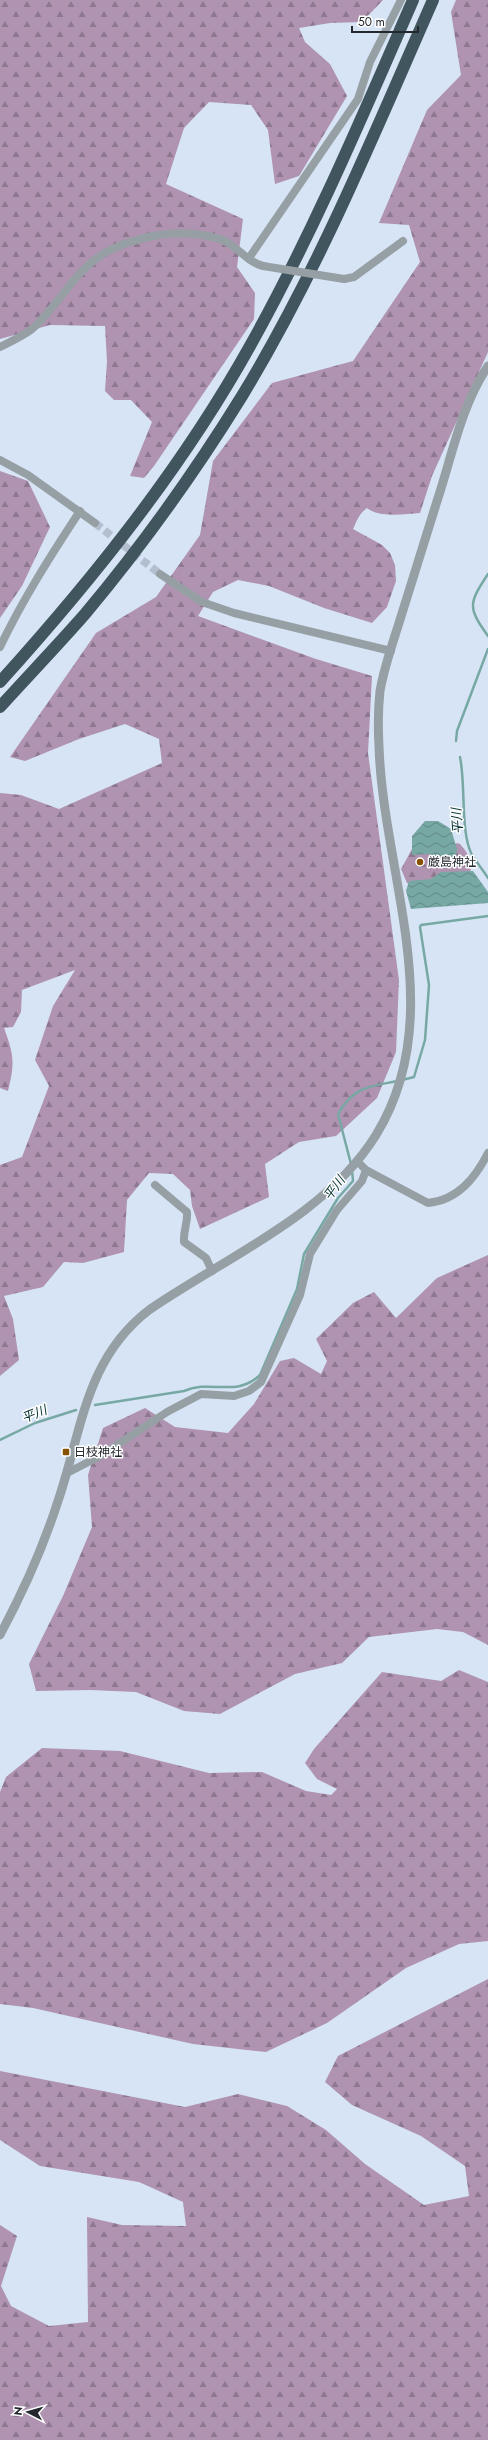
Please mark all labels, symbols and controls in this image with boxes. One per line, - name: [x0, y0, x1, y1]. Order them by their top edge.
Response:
- scale bar: [352, 8, 418, 34]
- text: 50 m: [358, 13, 385, 31]
- water label: 平川: [446, 805, 467, 835]
- place label: 厳島神社: [428, 853, 476, 871]
- marker: 厳島神社: [415, 857, 425, 867]
- water label: 平川: [319, 1170, 350, 1204]
- water label: 平川: [18, 1400, 51, 1428]
- place label: 日枝神社: [74, 1443, 122, 1461]
- marker: 日枝神社: [61, 1447, 71, 1457]
- north arrow: [8, 2392, 48, 2432]
- text: N: [10, 2406, 26, 2416]

